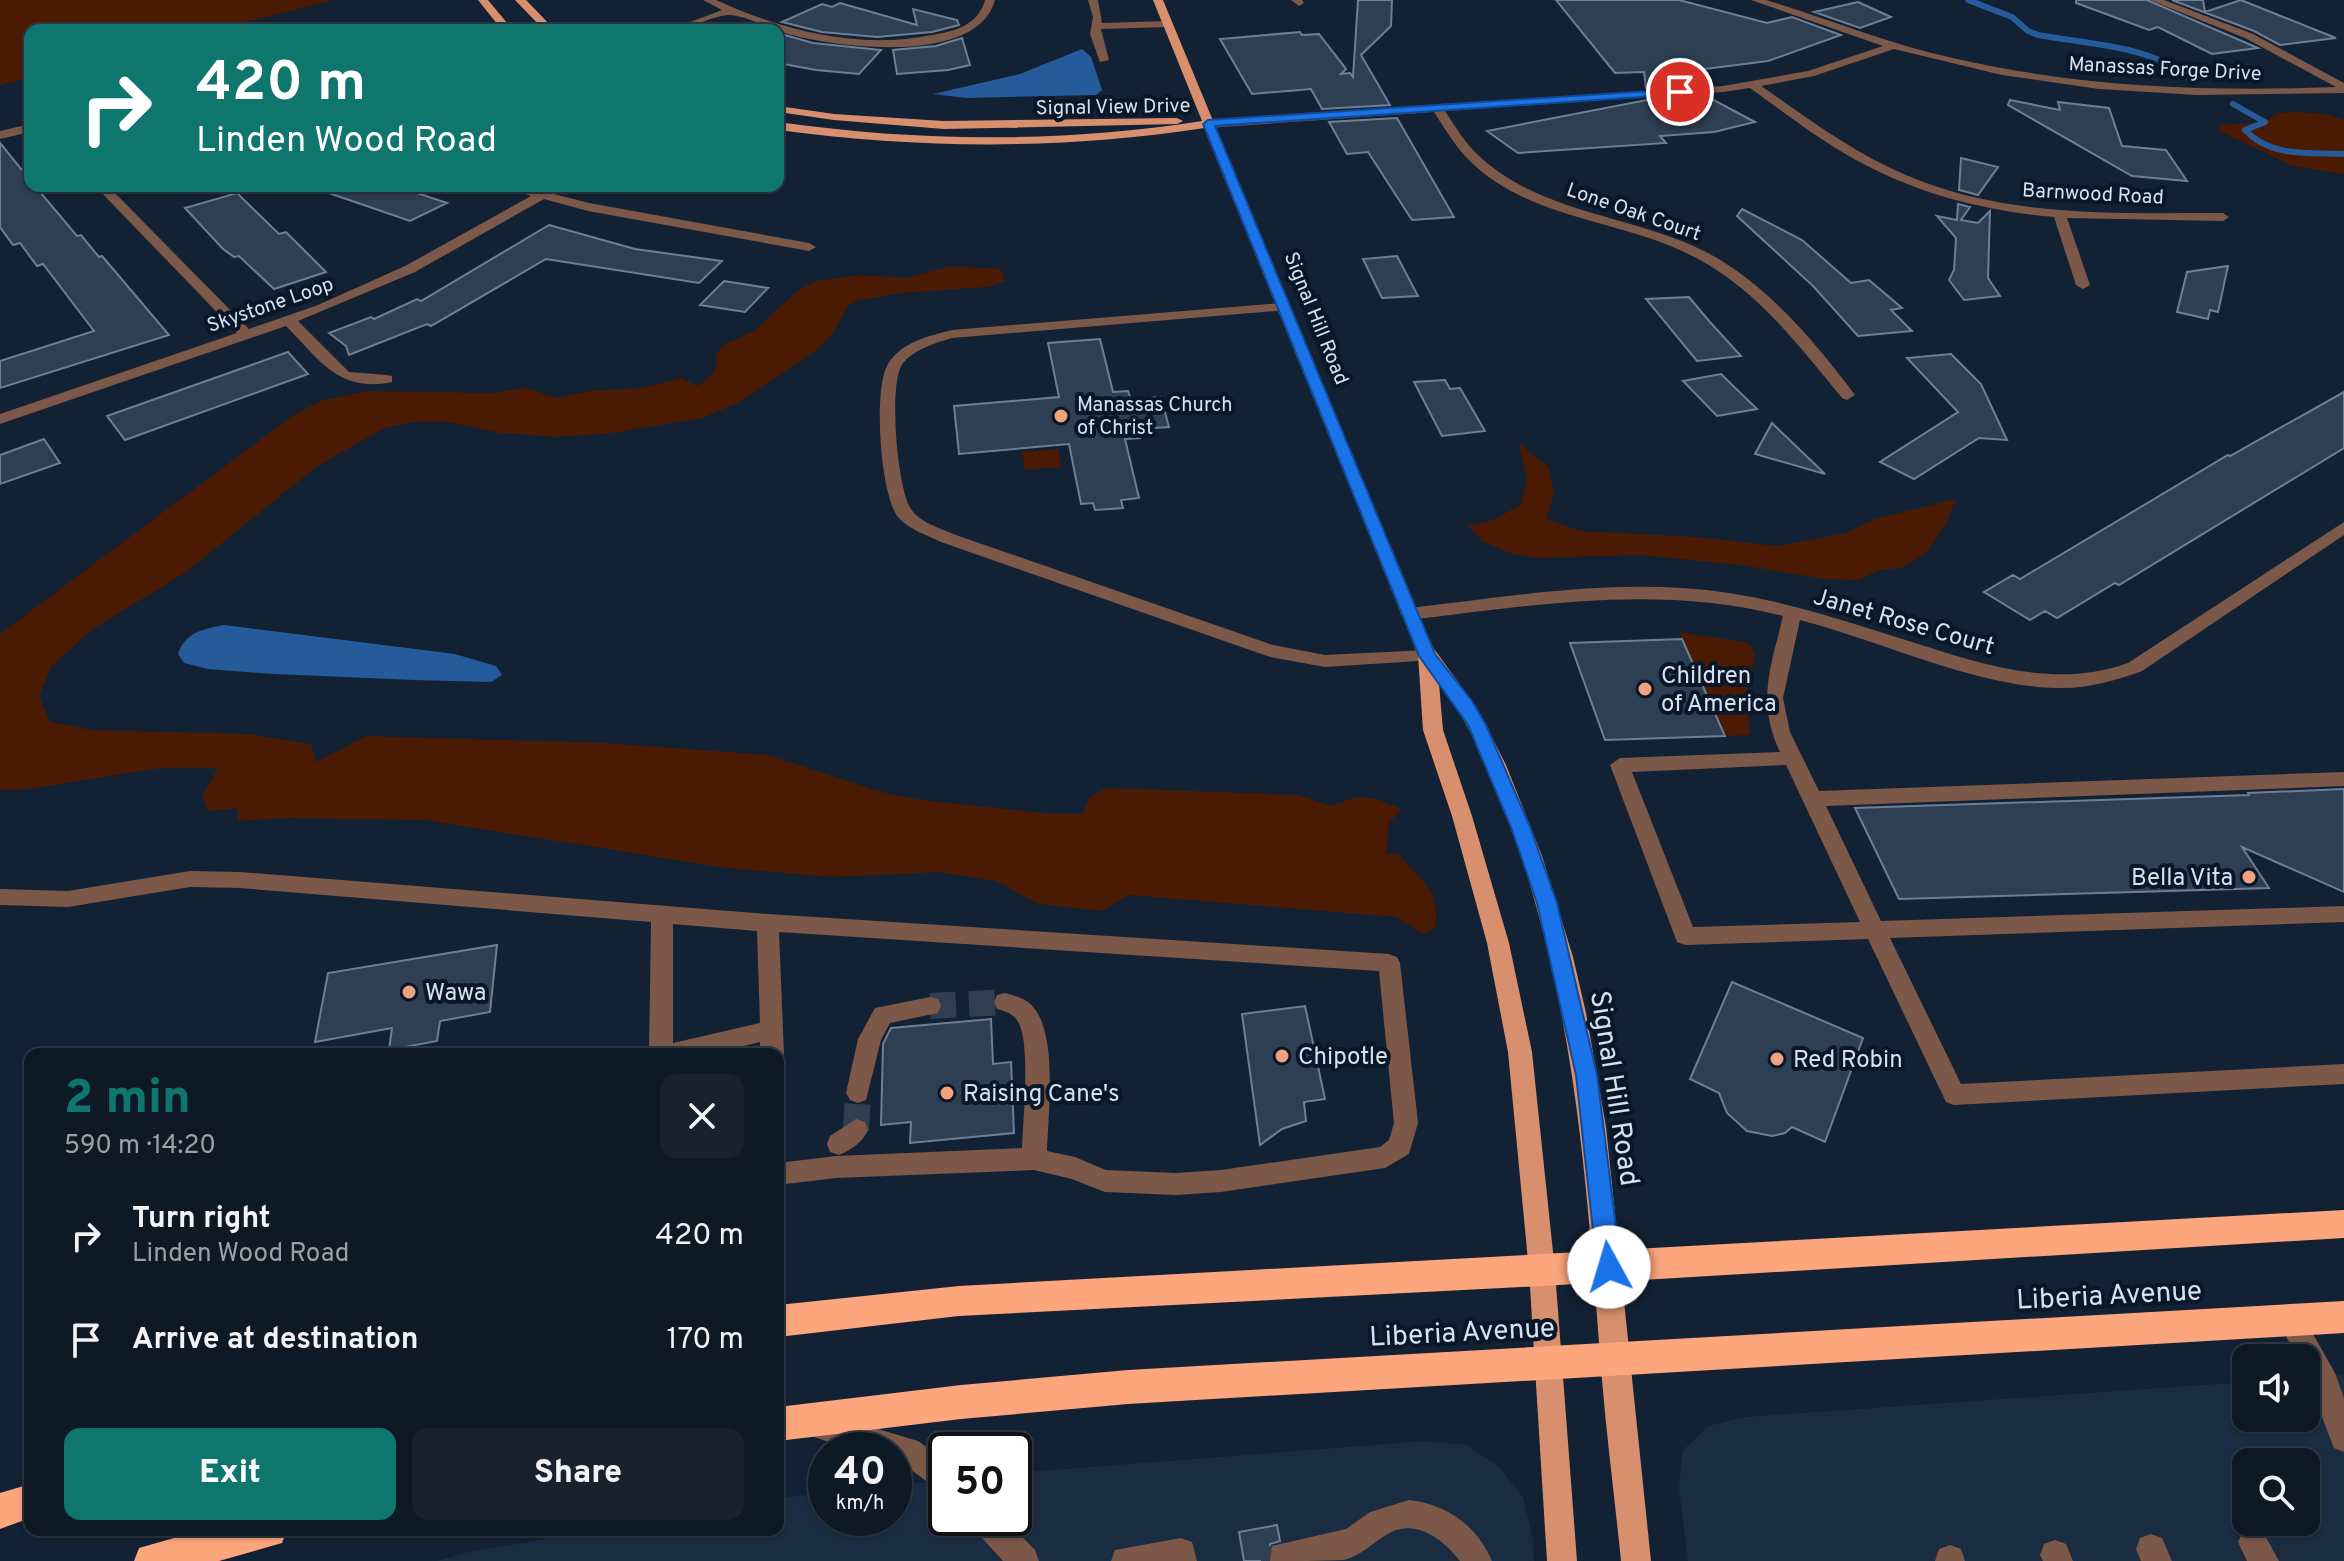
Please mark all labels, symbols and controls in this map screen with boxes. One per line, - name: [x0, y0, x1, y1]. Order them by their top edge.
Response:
- text: 420 m: [196, 50, 366, 120]
- street label: Manassas Forge Drive: [2068, 52, 2262, 88]
- icon: right: [64, 56, 168, 160]
- pin: [1646, 58, 1714, 126]
- icon: arrive: [1658, 70, 1702, 114]
- street label: Signal View Drive: [1036, 94, 1191, 122]
- text: Linden Wood Road: [196, 119, 497, 165]
- street label: Lone Oak Court: [1563, 178, 1704, 248]
- street label: Barnwood Road: [2021, 178, 2165, 212]
- street label: Signal Hill Road: [1277, 249, 1354, 389]
- street label: Skystone Loop: [204, 272, 337, 340]
- place label: Manassas Church of Christ: [1077, 393, 1232, 442]
- marker: Manassas Church of Christ: [1052, 407, 1070, 425]
- street label: Janet Rose Court: [1809, 583, 1997, 663]
- place label: Children of America: [1661, 662, 1777, 720]
- marker: Children of America: [1636, 680, 1654, 698]
- place label: Bella Vita: [2131, 864, 2233, 894]
- marker: Bella Vita: [2240, 868, 2258, 886]
- place label: Wawa: [425, 979, 487, 1009]
- marker: Wawa: [400, 983, 418, 1001]
- street label: Signal Hill Road: [1580, 988, 1646, 1189]
- place label: Chipotle: [1298, 1043, 1388, 1073]
- place label: Red Robin: [1793, 1046, 1903, 1076]
- marker: Chipotle: [1273, 1047, 1291, 1065]
- marker: Red Robin: [1768, 1050, 1786, 1068]
- text: 2 min: [64, 1070, 191, 1130]
- button: close: [660, 1074, 744, 1158]
- place label: Raising Cane's: [963, 1080, 1119, 1110]
- marker: Raising Cane's: [938, 1084, 956, 1102]
- text: 590 m · 14:20: [64, 1130, 216, 1163]
- text: Turn right: [132, 1201, 270, 1238]
- icon: right: [64, 1214, 108, 1258]
- text: 420 m: [655, 1218, 744, 1255]
- position arrow: [1567, 1225, 1651, 1309]
- text: Linden Wood Road: [132, 1238, 349, 1271]
- street label: Liberia Avenue: [2015, 1274, 2203, 1320]
- street label: Liberia Avenue: [1368, 1311, 1556, 1357]
- icon: arrive: [64, 1318, 108, 1362]
- text: Arrive at destination: [132, 1322, 418, 1359]
- text: 170 m: [666, 1322, 744, 1359]
- map controls: [2232, 1344, 2320, 1536]
- button: sound: [2232, 1344, 2320, 1432]
- button: Exit: [64, 1428, 396, 1520]
- button: Share: [412, 1428, 744, 1520]
- speed limit sign: 50: [928, 1432, 1032, 1536]
- button: search: [2232, 1448, 2320, 1536]
- text: 40: [834, 1449, 886, 1499]
- text: km/h: [836, 1491, 884, 1517]

